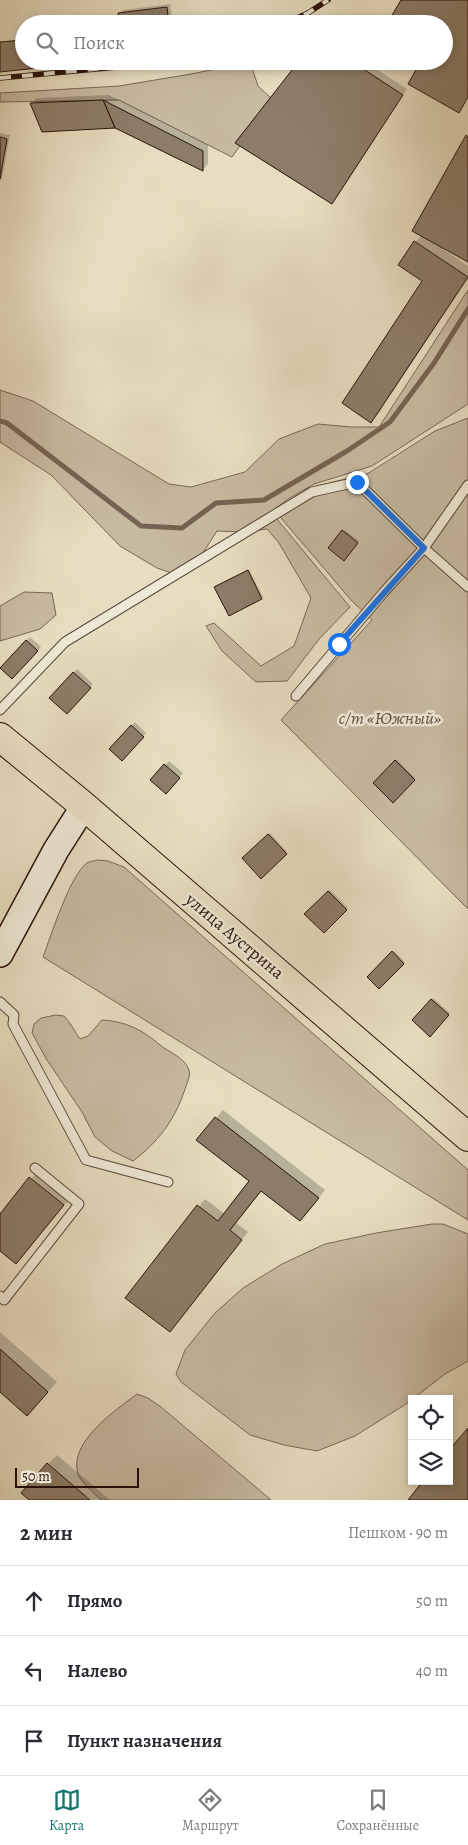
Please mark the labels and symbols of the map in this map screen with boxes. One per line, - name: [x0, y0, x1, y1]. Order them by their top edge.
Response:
- route end: [346, 471, 369, 494]
- route start: [328, 633, 351, 656]
- park label: с/т «Южный»: [339, 706, 442, 730]
- street label: улица Аустрина: [180, 887, 290, 985]
- scale bar: [15, 1465, 139, 1488]

